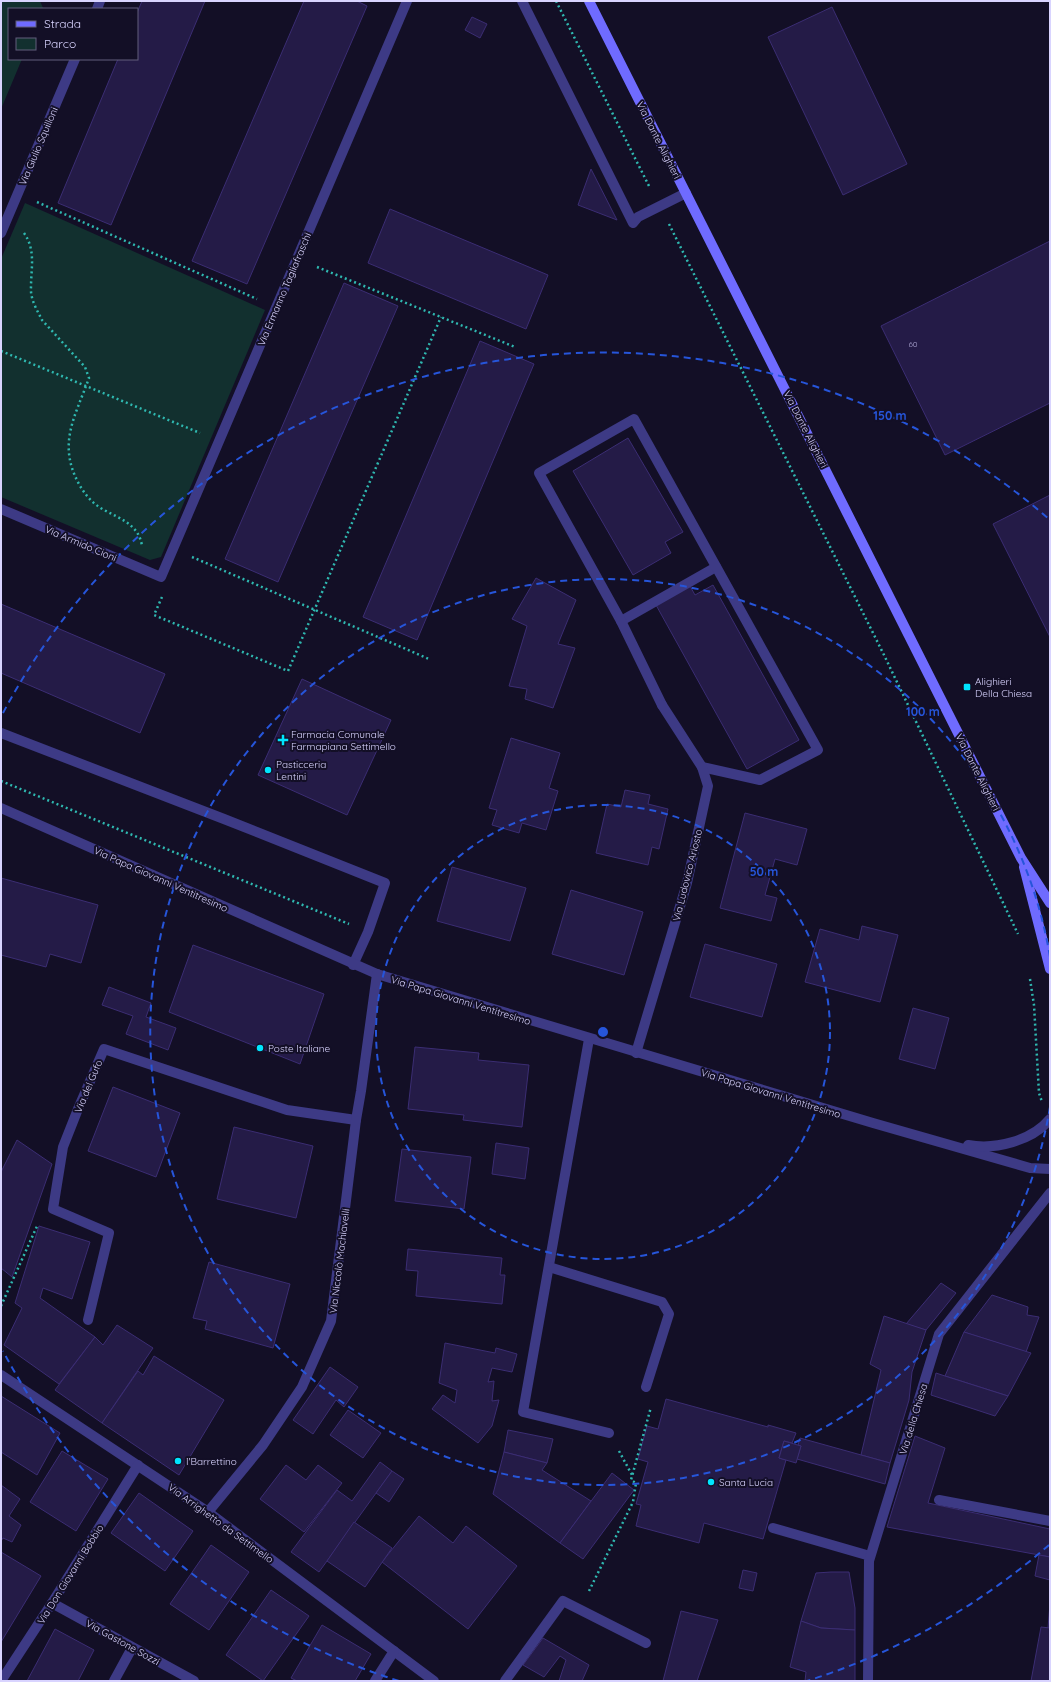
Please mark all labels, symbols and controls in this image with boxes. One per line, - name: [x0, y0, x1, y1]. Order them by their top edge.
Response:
- legend: [8, 8, 138, 60]
- text: Strada: [44, 16, 81, 31]
- text: Parco: [44, 36, 76, 51]
- street label: Via Dante Alighieri: [633, 99, 684, 181]
- street label: Via Giulio Squilloni: [16, 105, 61, 187]
- street label: Via Ermanno Tagliafraschi: [255, 231, 314, 348]
- house number: 60: [908, 339, 918, 349]
- street label: Via Dante Alighieri: [780, 388, 831, 470]
- text: 150 m: [873, 408, 907, 423]
- street label: Via Armido Cioni: [43, 523, 119, 564]
- place label: Alighieri Della Chiesa: [975, 675, 1032, 700]
- marker: Alighieri Della Chiesa: [962, 682, 972, 692]
- text: 100 m: [906, 704, 940, 719]
- place label: Farmacia Comunale Farmapiana Settimello: [291, 728, 396, 753]
- street label: Via Dante Alighieri: [952, 731, 1003, 813]
- marker: Farmacia Comunale Farmapiana Settimello: [278, 735, 288, 745]
- place label: Pasticceria Lentini: [276, 758, 326, 783]
- marker: Pasticceria Lentini: [263, 765, 273, 775]
- street label: Via Ludovico Ariosto: [670, 828, 705, 923]
- street label: Via Papa Giovanni Ventitresimo: [92, 844, 230, 915]
- text: 50 m: [750, 864, 778, 879]
- street label: Via Papa Giovanni Ventitresimo: [389, 973, 532, 1028]
- centre of rings: [596, 1025, 610, 1039]
- place label: Poste Italiane: [268, 1042, 331, 1055]
- marker: Poste Italiane: [255, 1043, 265, 1053]
- street label: Via del Gufo: [71, 1058, 105, 1115]
- street label: Via Papa Giovanni Ventitresimo: [699, 1066, 842, 1121]
- street label: Via Niccolò Machiavelli: [327, 1208, 352, 1314]
- street label: Via della Chiesa: [897, 1382, 930, 1456]
- place label: I'Barrettino: [186, 1455, 237, 1468]
- marker: I'Barrettino: [173, 1456, 183, 1466]
- place label: Santa Lucia: [719, 1476, 773, 1489]
- marker: Santa Lucia: [706, 1477, 716, 1487]
- street label: Via Arrighetto da Settimello: [165, 1481, 276, 1566]
- street label: Via Don Giovanni Bobbio: [34, 1522, 106, 1627]
- street label: Via Gastone Sozzi: [84, 1617, 162, 1668]

